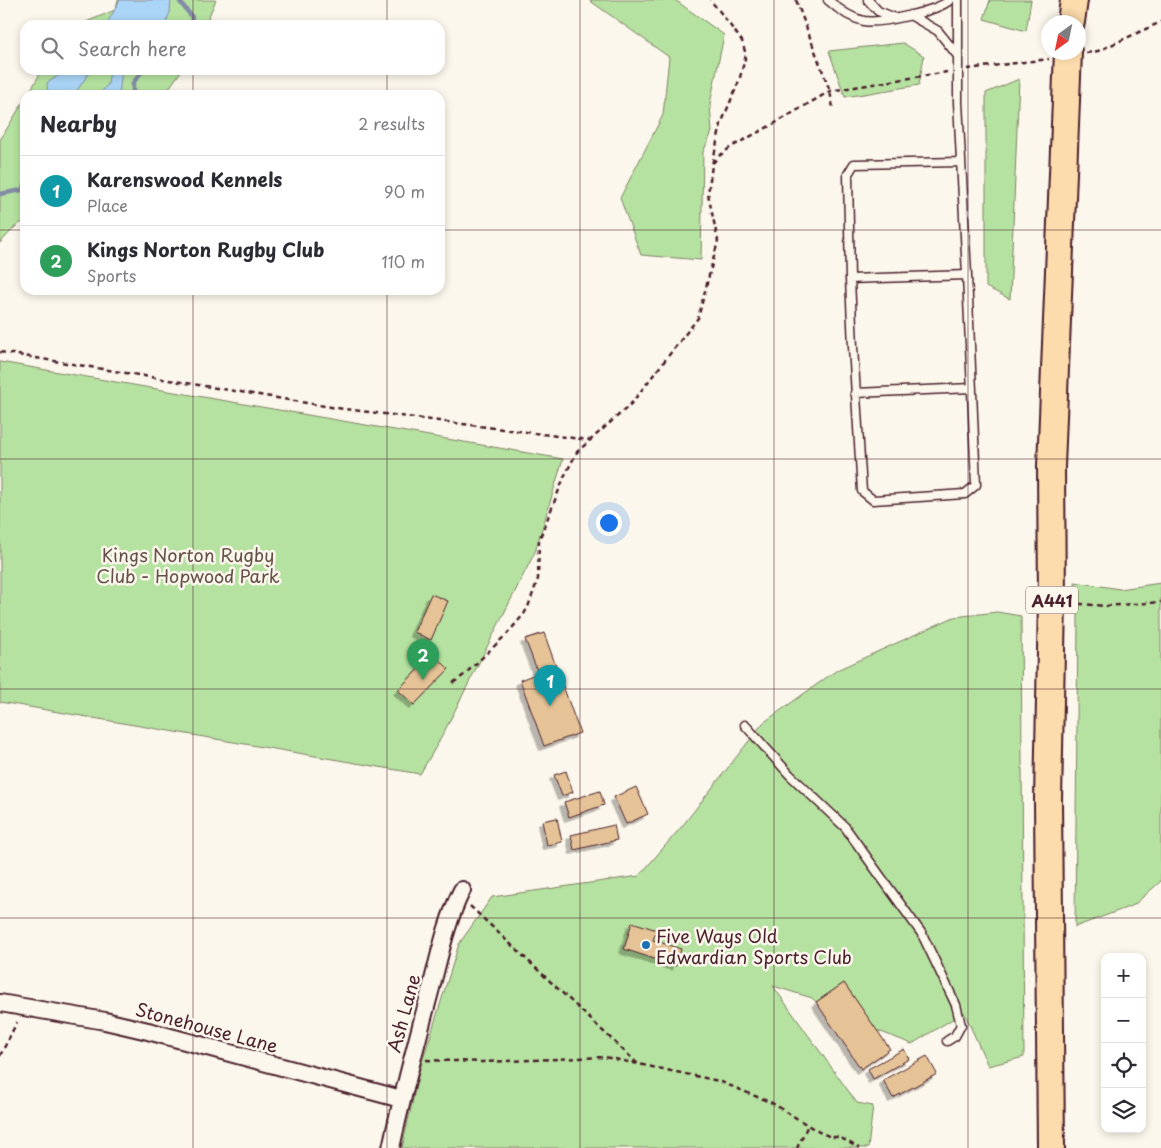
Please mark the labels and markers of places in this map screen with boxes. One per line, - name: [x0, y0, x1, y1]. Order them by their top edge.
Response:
- pin: 2: [407, 639, 439, 680]
- pin: 1: [534, 665, 566, 706]
- place label: Five Ways Old Edwardian Sports Club: [656, 922, 852, 970]
- marker: Five Ways Old Edwardian Sports Club: [640, 939, 652, 951]

